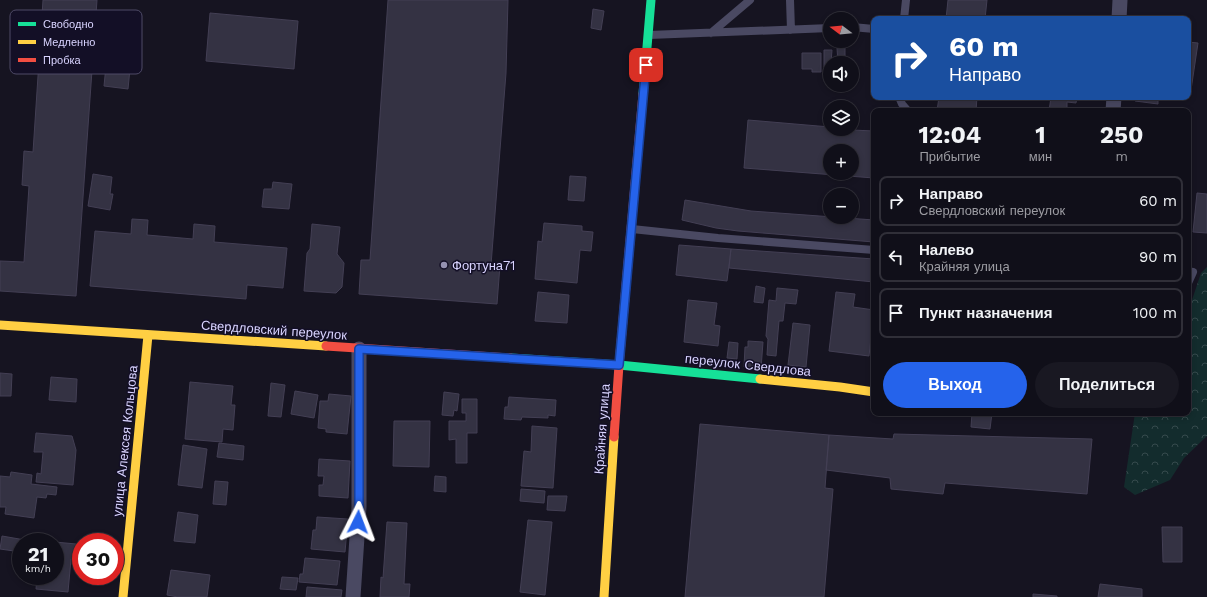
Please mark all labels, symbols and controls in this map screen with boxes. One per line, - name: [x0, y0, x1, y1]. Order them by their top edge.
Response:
- legend: [10, 10, 142, 74]
- north arrow: [823, 12, 859, 48]
- map controls: [823, 12, 859, 224]
- text: Свободно: [43, 18, 94, 31]
- text: 60 m: [949, 30, 1019, 63]
- icon: right: [883, 32, 935, 84]
- text: Медленно: [43, 36, 95, 49]
- pin: [629, 48, 663, 82]
- text: Пробка: [43, 54, 81, 67]
- icon: arrive: [635, 54, 657, 76]
- button: sound: [823, 56, 859, 92]
- text: Направо: [949, 64, 1021, 85]
- button: layers: [823, 100, 859, 136]
- text: 12:04: [918, 121, 981, 149]
- text: 1: [1035, 121, 1046, 149]
- text: 250: [1100, 121, 1143, 149]
- button: +: [823, 144, 859, 180]
- text: Прибытие: [919, 149, 980, 164]
- text: мин: [1029, 149, 1052, 164]
- text: m: [1115, 149, 1128, 164]
- text: Направо: [919, 185, 983, 203]
- button: −: [823, 188, 859, 224]
- icon: right: [885, 190, 907, 212]
- text: 60 m: [1139, 192, 1177, 210]
- text: Свердловский переулок: [919, 203, 1065, 218]
- text: Налево: [919, 241, 974, 259]
- icon: left: [885, 246, 907, 268]
- text: 90 m: [1139, 248, 1177, 266]
- place label: Фортуна71: [452, 258, 515, 273]
- text: Крайняя улица: [919, 259, 1010, 274]
- marker: Фортуна71: [439, 260, 449, 270]
- icon: arrive: [885, 302, 907, 324]
- text: Пункт назначения: [919, 304, 1052, 322]
- text: 100 m: [1133, 304, 1177, 322]
- street label: Свердловский переулок: [201, 317, 348, 343]
- street label: переулок Свердлова: [684, 351, 813, 379]
- button: Выход: [883, 362, 1027, 408]
- button: Поделиться: [1035, 362, 1179, 408]
- street label: улица Алексея Кольцова: [110, 364, 140, 517]
- street label: Крайняя улица: [591, 382, 613, 475]
- position arrow: [337, 501, 379, 543]
- speed limit sign: 30: [72, 533, 124, 585]
- text: 21: [28, 542, 48, 566]
- text: km/h: [25, 563, 51, 574]

